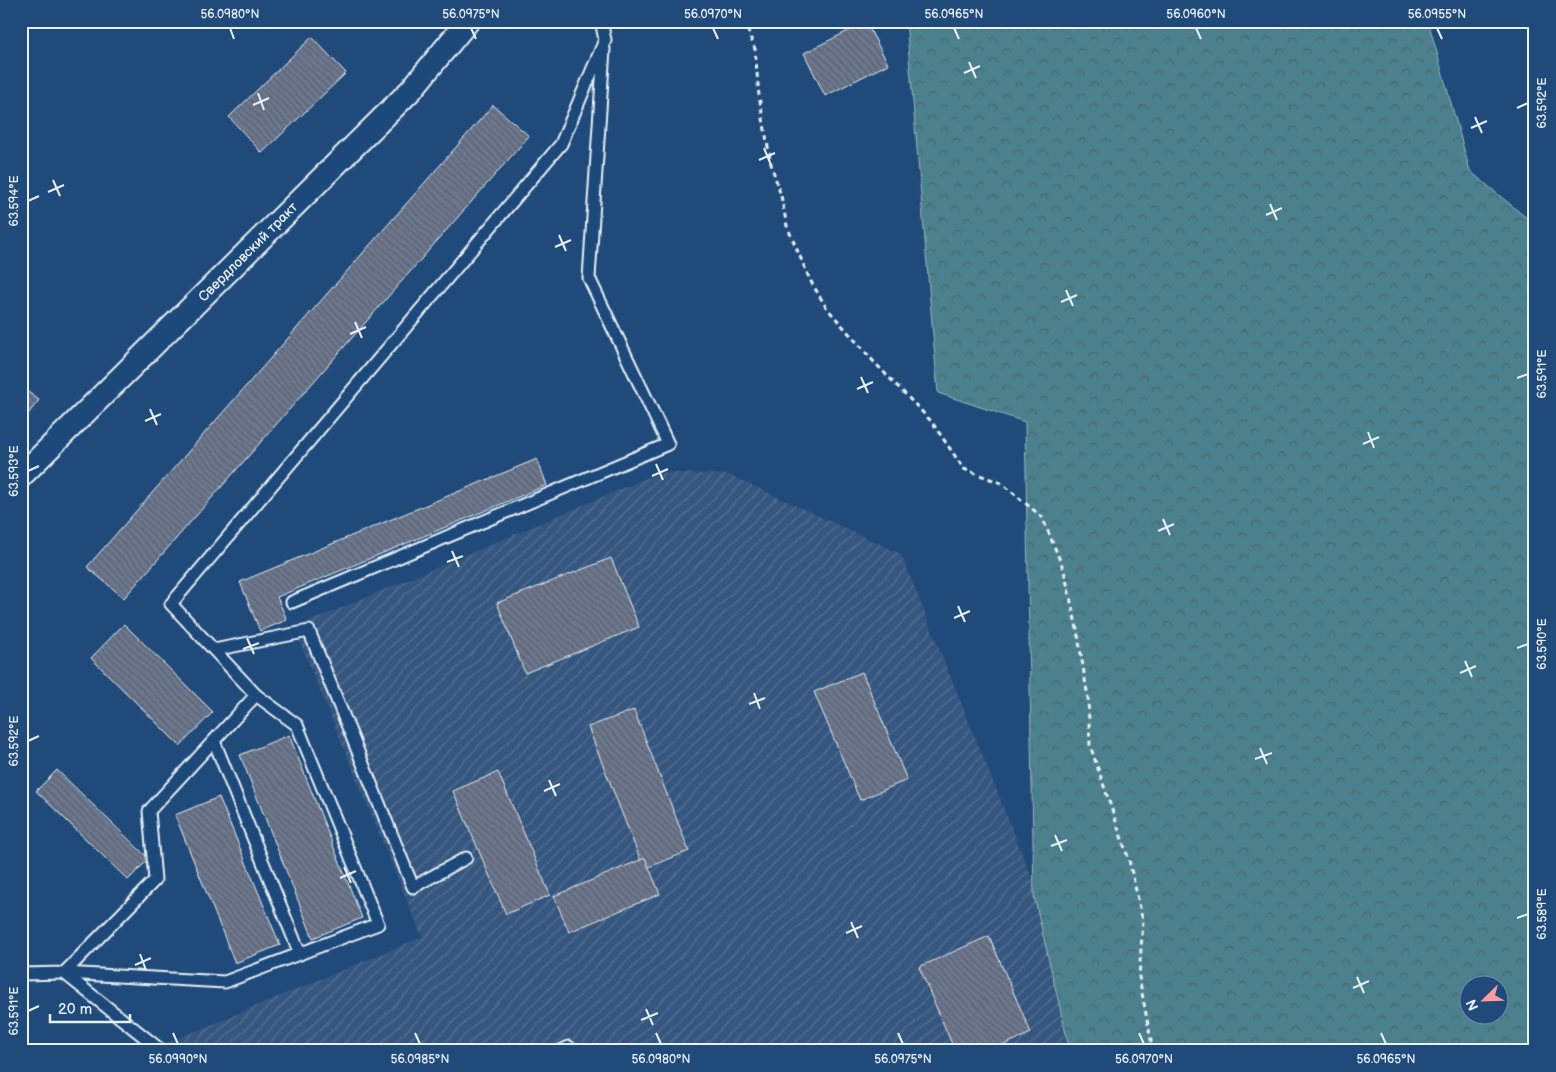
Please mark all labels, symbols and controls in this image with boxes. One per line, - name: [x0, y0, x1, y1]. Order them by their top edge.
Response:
- text: 56.0980°N: [200, 7, 260, 22]
- text: 56.0975°N: [442, 7, 500, 22]
- text: 56.0970°N: [684, 7, 742, 22]
- text: 56.0965°N: [924, 7, 984, 22]
- text: 56.0960°N: [1166, 7, 1226, 22]
- text: 56.0955°N: [1408, 7, 1466, 22]
- text: 63.592°E: [1535, 77, 1550, 129]
- text: 63.594°E: [7, 175, 22, 227]
- street label: Свердловский тракт: [195, 198, 302, 305]
- text: 63.591°E: [1535, 349, 1550, 398]
- text: 63.593°E: [7, 445, 22, 497]
- text: 63.590°E: [1535, 618, 1550, 670]
- text: 63.592°E: [7, 715, 22, 767]
- text: 63.589°E: [1535, 888, 1550, 940]
- north arrow: [1458, 974, 1508, 1024]
- text: 63.591°E: [7, 986, 22, 1035]
- scale bar: [50, 992, 130, 1024]
- text: N: [1463, 997, 1482, 1013]
- text: 20 m: [58, 1000, 92, 1019]
- text: 56.0990°N: [148, 1052, 208, 1067]
- text: 56.0985°N: [391, 1052, 449, 1067]
- text: 56.0980°N: [631, 1052, 691, 1067]
- text: 56.0975°N: [874, 1052, 932, 1067]
- text: 56.0970°N: [1115, 1052, 1173, 1067]
- text: 56.0965°N: [1356, 1052, 1416, 1067]

